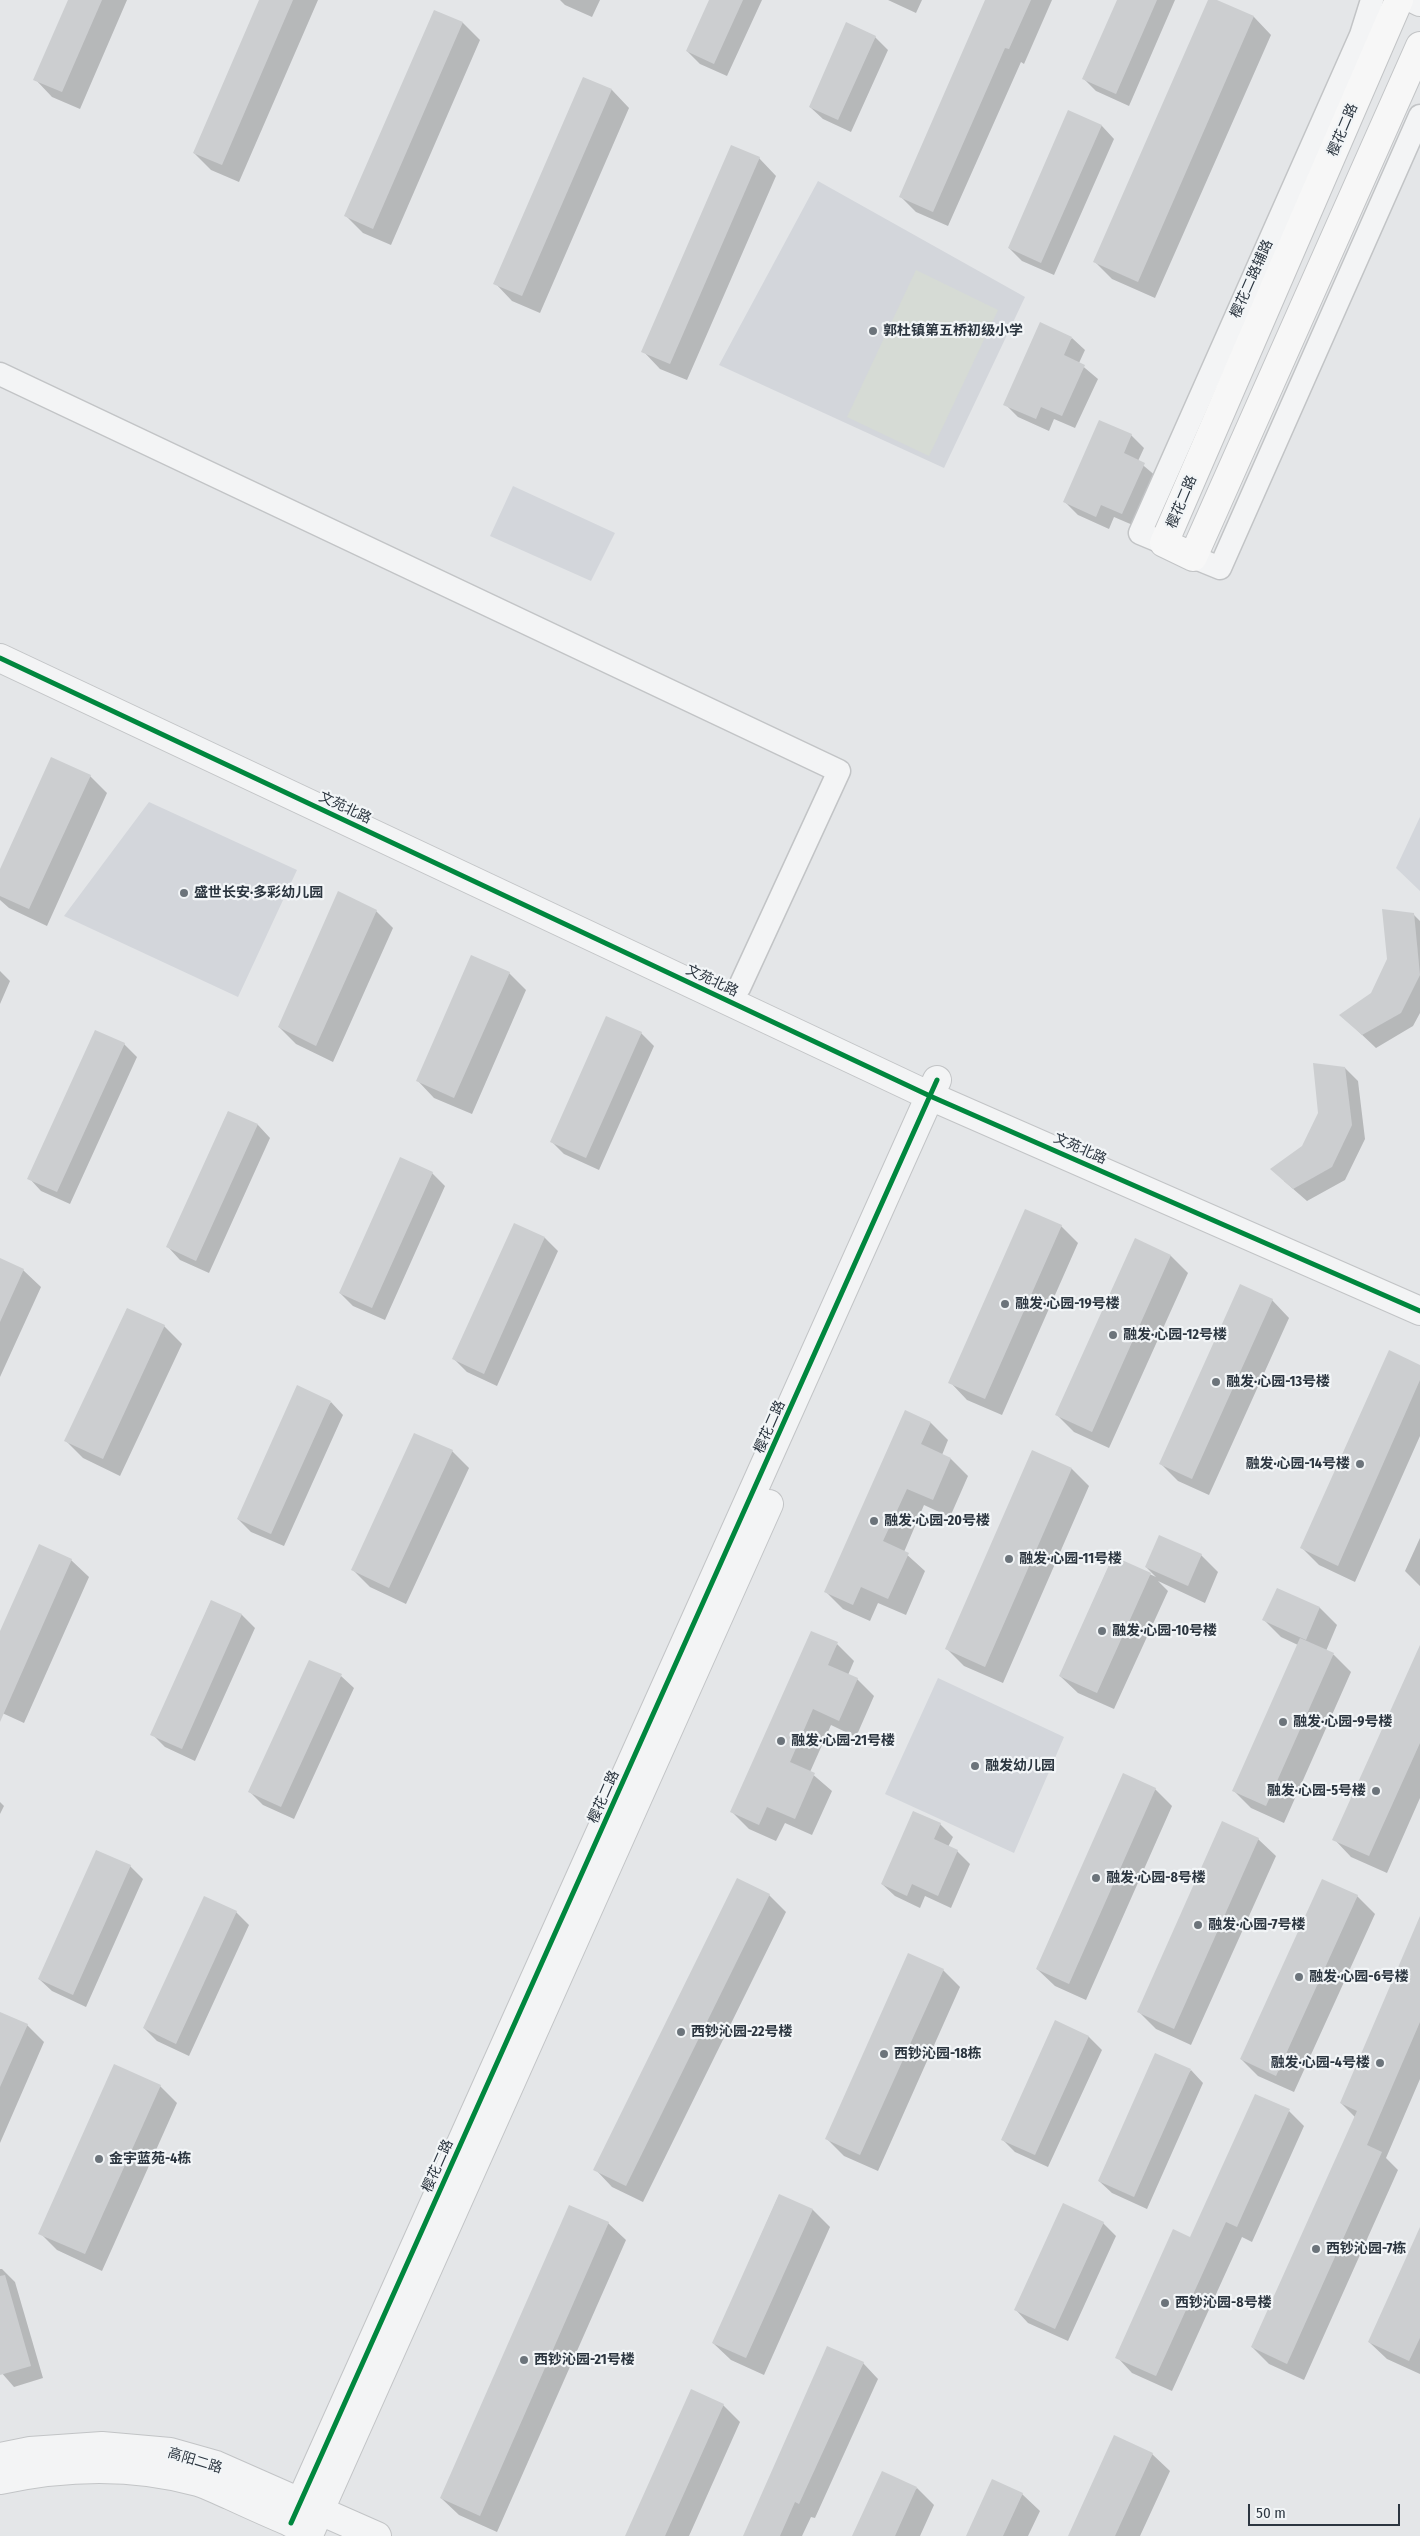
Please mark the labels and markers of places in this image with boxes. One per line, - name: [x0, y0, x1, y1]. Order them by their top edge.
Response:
- place label: 郭杜镇第五桥初级小学: [883, 323, 1023, 339]
- marker: 郭杜镇第五桥初级小学: [867, 325, 879, 337]
- place label: 盛世长安·多彩幼儿园: [194, 885, 323, 901]
- marker: 盛世长安·多彩幼儿园: [178, 887, 190, 899]
- place label: 融发·心园-19号楼: [1015, 1296, 1120, 1312]
- marker: 融发·心园-19号楼: [999, 1298, 1011, 1310]
- place label: 融发·心园-12号楼: [1123, 1327, 1227, 1343]
- marker: 融发·心园-12号楼: [1107, 1329, 1119, 1341]
- place label: 融发·心园-13号楼: [1226, 1374, 1330, 1390]
- marker: 融发·心园-13号楼: [1210, 1376, 1222, 1388]
- place label: 融发·心园-14号楼: [1245, 1456, 1350, 1472]
- marker: 融发·心园-14号楼: [1354, 1458, 1366, 1470]
- place label: 融发·心园-20号楼: [884, 1513, 990, 1529]
- marker: 融发·心园-20号楼: [868, 1515, 880, 1527]
- place label: 融发·心园-11号楼: [1019, 1551, 1122, 1567]
- marker: 融发·心园-11号楼: [1003, 1553, 1015, 1565]
- place label: 融发·心园-10号楼: [1112, 1623, 1217, 1639]
- marker: 融发·心园-10号楼: [1096, 1625, 1108, 1637]
- place label: 融发·心园-9号楼: [1293, 1714, 1393, 1730]
- marker: 融发·心园-9号楼: [1277, 1716, 1289, 1728]
- place label: 融发·心园-21号楼: [791, 1733, 895, 1749]
- marker: 融发·心园-21号楼: [775, 1735, 787, 1747]
- place label: 融发幼儿园: [985, 1758, 1055, 1774]
- marker: 融发幼儿园: [969, 1760, 981, 1772]
- place label: 融发·心园-5号楼: [1267, 1783, 1366, 1799]
- marker: 融发·心园-5号楼: [1370, 1785, 1382, 1797]
- place label: 融发·心园-8号楼: [1106, 1870, 1206, 1886]
- marker: 融发·心园-8号楼: [1090, 1872, 1102, 1884]
- place label: 融发·心园-7号楼: [1208, 1917, 1306, 1933]
- marker: 融发·心园-7号楼: [1192, 1919, 1204, 1931]
- place label: 融发·心园-6号楼: [1309, 1969, 1409, 1985]
- marker: 融发·心园-6号楼: [1293, 1971, 1305, 1983]
- place label: 西钞沁园-22号楼: [691, 2024, 793, 2040]
- marker: 西钞沁园-22号楼: [675, 2026, 687, 2038]
- place label: 西钞沁园-18栋: [894, 2046, 982, 2062]
- marker: 西钞沁园-18栋: [878, 2048, 890, 2060]
- place label: 融发·心园-4号楼: [1270, 2055, 1370, 2071]
- marker: 融发·心园-4号楼: [1374, 2057, 1386, 2069]
- place label: 金宇蓝苑-4栋: [109, 2151, 191, 2167]
- marker: 金宇蓝苑-4栋: [93, 2153, 105, 2165]
- place label: 西钞沁园-7栋: [1326, 2241, 1406, 2257]
- marker: 西钞沁园-7栋: [1310, 2243, 1322, 2255]
- place label: 西钞沁园-8号楼: [1175, 2295, 1272, 2311]
- marker: 西钞沁园-8号楼: [1159, 2297, 1171, 2309]
- place label: 西钞沁园-21号楼: [534, 2352, 635, 2368]
- marker: 西钞沁园-21号楼: [518, 2354, 530, 2366]

